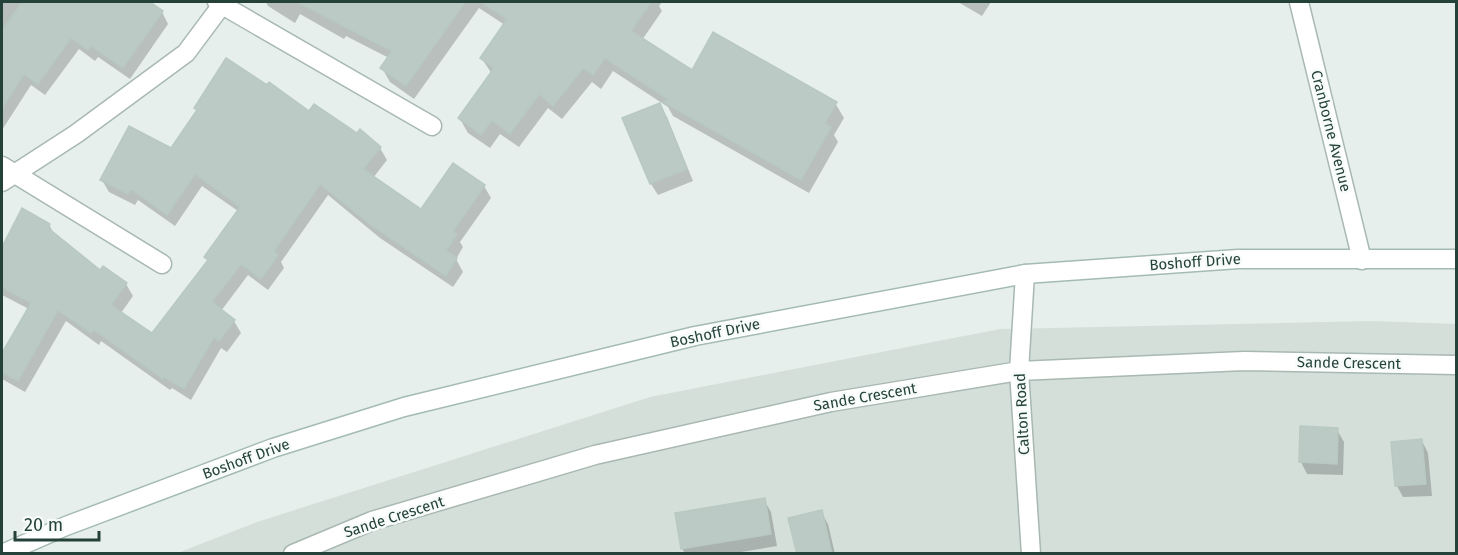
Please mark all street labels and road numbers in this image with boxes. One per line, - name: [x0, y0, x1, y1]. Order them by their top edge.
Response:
- street label: Cranborne Avenue: [1307, 68, 1355, 194]
- street label: Boshoff Drive: [1149, 250, 1241, 274]
- street label: Boshoff Drive: [668, 315, 762, 351]
- street label: Sande Crescent: [1297, 353, 1402, 373]
- street label: Calton Road: [1011, 373, 1033, 455]
- street label: Sande Crescent: [812, 379, 918, 415]
- street label: Boshoff Drive: [200, 435, 292, 483]
- street label: Sande Crescent: [342, 492, 447, 542]

